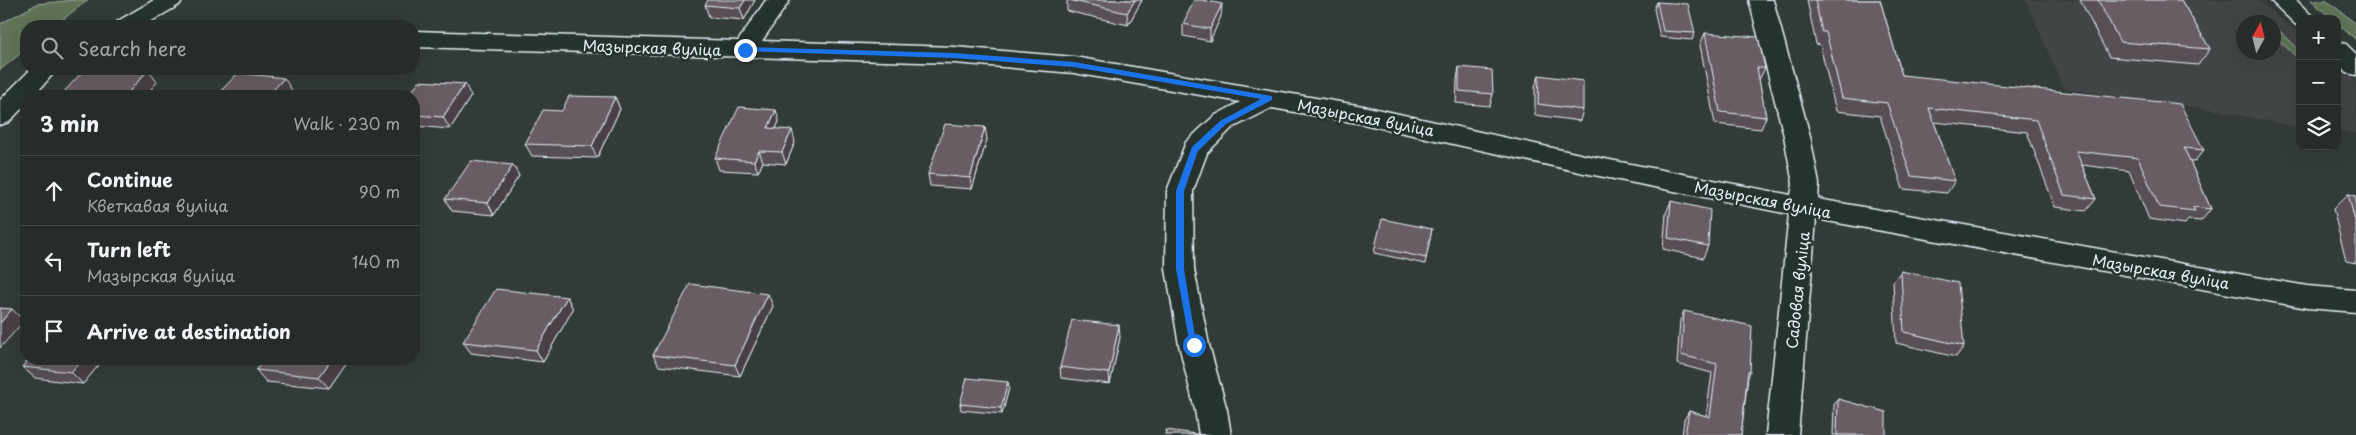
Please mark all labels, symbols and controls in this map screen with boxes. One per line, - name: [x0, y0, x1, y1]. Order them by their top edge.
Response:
- north arrow: [2236, 15, 2281, 60]
- map controls: [2296, 15, 2341, 150]
- button: +: [2296, 15, 2341, 60]
- search box: [20, 20, 420, 75]
- street label: Мазырская вуліца: [582, 33, 723, 61]
- icon: search: [38, 34, 66, 62]
- text: Search here: [78, 34, 187, 62]
- route end: [734, 39, 757, 62]
- button: −: [2296, 60, 2341, 105]
- street label: Мазырская вуліца: [1296, 92, 1437, 142]
- button: layers: [2296, 105, 2341, 150]
- text: 3 min: [40, 107, 99, 139]
- text: Walk · 230 m: [293, 111, 400, 135]
- text: Continue: [87, 165, 173, 193]
- street label: Мазырская вуліца: [1693, 174, 1834, 224]
- icon: ahead: [40, 177, 68, 205]
- text: 90 m: [359, 179, 400, 203]
- text: Кветкавая вуліца: [87, 193, 228, 217]
- street label: Садовая вуліца: [1779, 230, 1815, 350]
- text: Turn left: [87, 235, 171, 263]
- icon: left: [40, 247, 68, 275]
- street label: Мазырская вуліца: [2091, 248, 2232, 295]
- text: 140 m: [352, 249, 400, 273]
- text: Мазырская вуліца: [87, 263, 235, 287]
- icon: arrive: [40, 317, 68, 345]
- text: Arrive at destination: [87, 317, 291, 345]
- route start: [1183, 334, 1206, 357]

